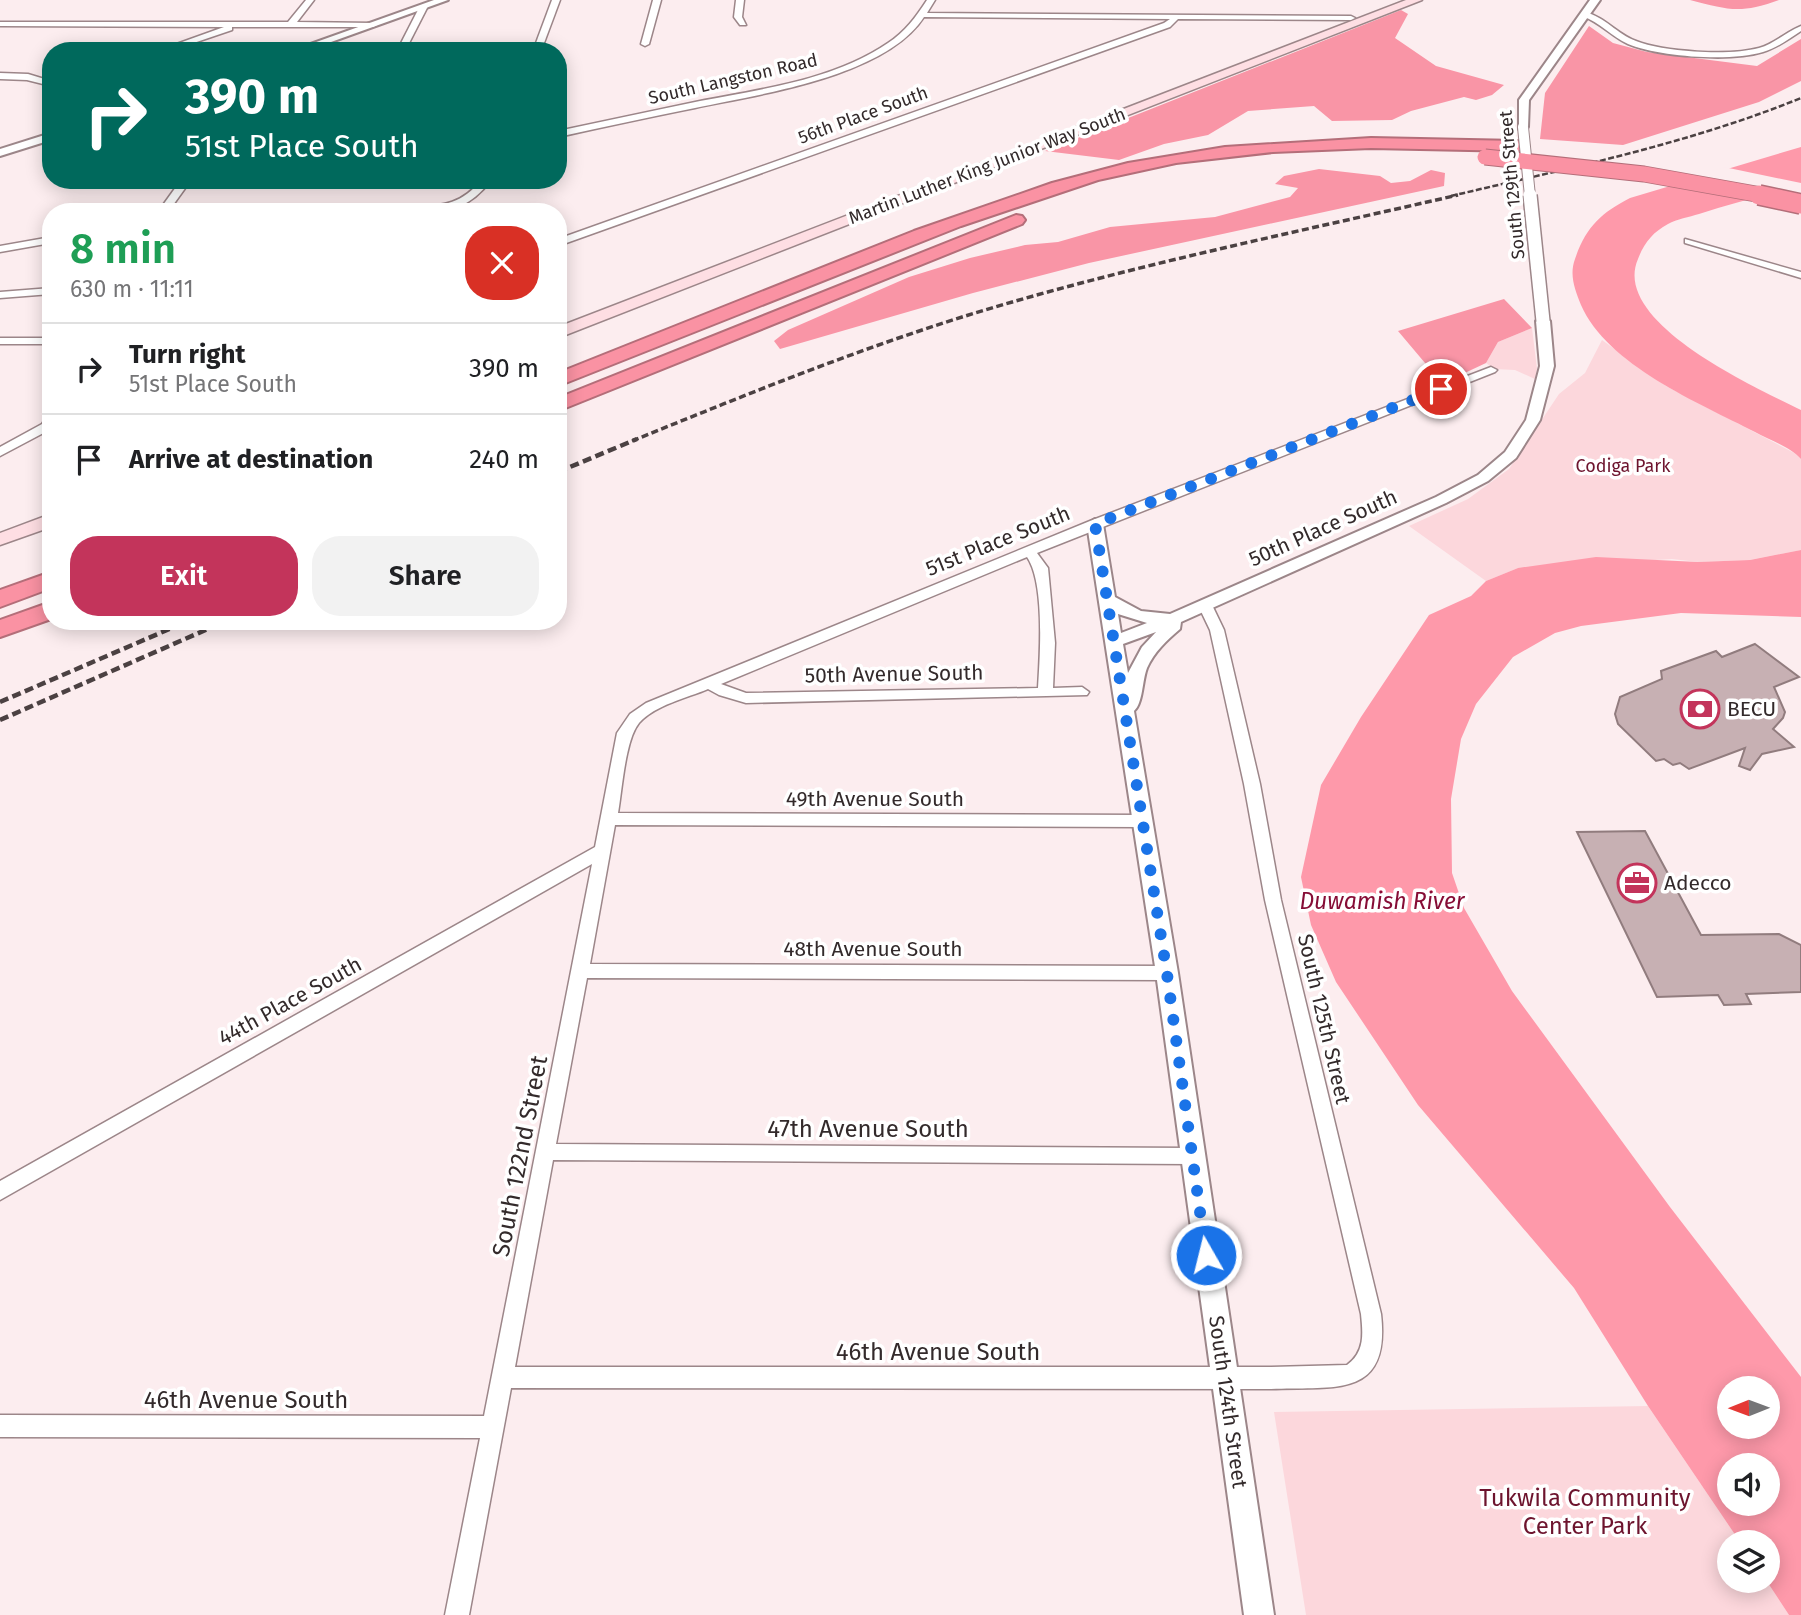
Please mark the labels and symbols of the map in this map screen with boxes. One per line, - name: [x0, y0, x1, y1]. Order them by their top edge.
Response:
- street label: South Langston Road: [646, 49, 820, 109]
- street label: 56th Place South: [795, 81, 931, 149]
- street label: Martin Luther King Junior Way South: [845, 103, 1129, 229]
- street label: South 129th Street: [1494, 109, 1529, 260]
- pin: [1411, 359, 1471, 419]
- park label: Codiga Park: [1575, 455, 1671, 477]
- street label: 50th Place South: [1245, 484, 1401, 572]
- street label: 51st Place South: [922, 500, 1074, 582]
- street label: 50th Avenue South: [804, 659, 984, 689]
- bank icon: BECU: [1679, 688, 1721, 730]
- place label: BECU: [1727, 696, 1776, 722]
- street label: 49th Avenue South: [786, 786, 964, 812]
- office icon: Adecco: [1616, 862, 1658, 904]
- place label: Adecco: [1664, 870, 1732, 896]
- water label: Duwamish River: [1299, 887, 1466, 915]
- street label: South 125th Street: [1292, 931, 1356, 1107]
- street label: 48th Avenue South: [783, 936, 963, 962]
- street label: 44th Place South: [214, 951, 366, 1051]
- street label: South 122nd Street: [487, 1053, 553, 1259]
- street label: 47th Avenue South: [767, 1115, 969, 1143]
- position arrow: [1169, 1218, 1243, 1292]
- street label: South 124th Street: [1203, 1314, 1253, 1490]
- street label: 46th Avenue South: [836, 1338, 1040, 1366]
- north arrow: [1717, 1376, 1780, 1438]
- street label: 46th Avenue South: [144, 1386, 348, 1414]
- park label: Tukwila Community Center Park: [1479, 1484, 1691, 1540]

